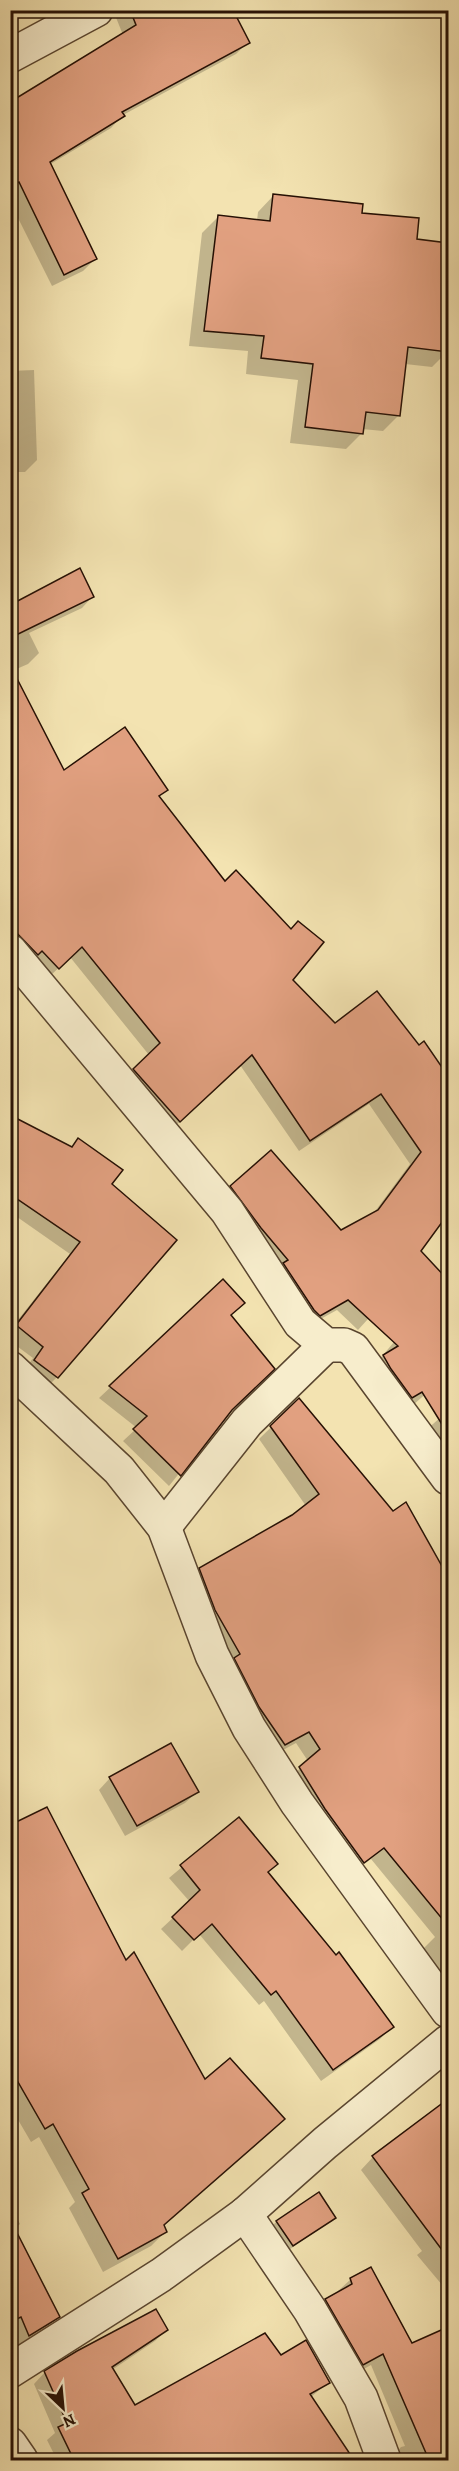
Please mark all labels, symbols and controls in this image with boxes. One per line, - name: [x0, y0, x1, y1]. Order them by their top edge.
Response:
- north arrow: [33, 2378, 93, 2438]
- text: N: [59, 2408, 79, 2433]

